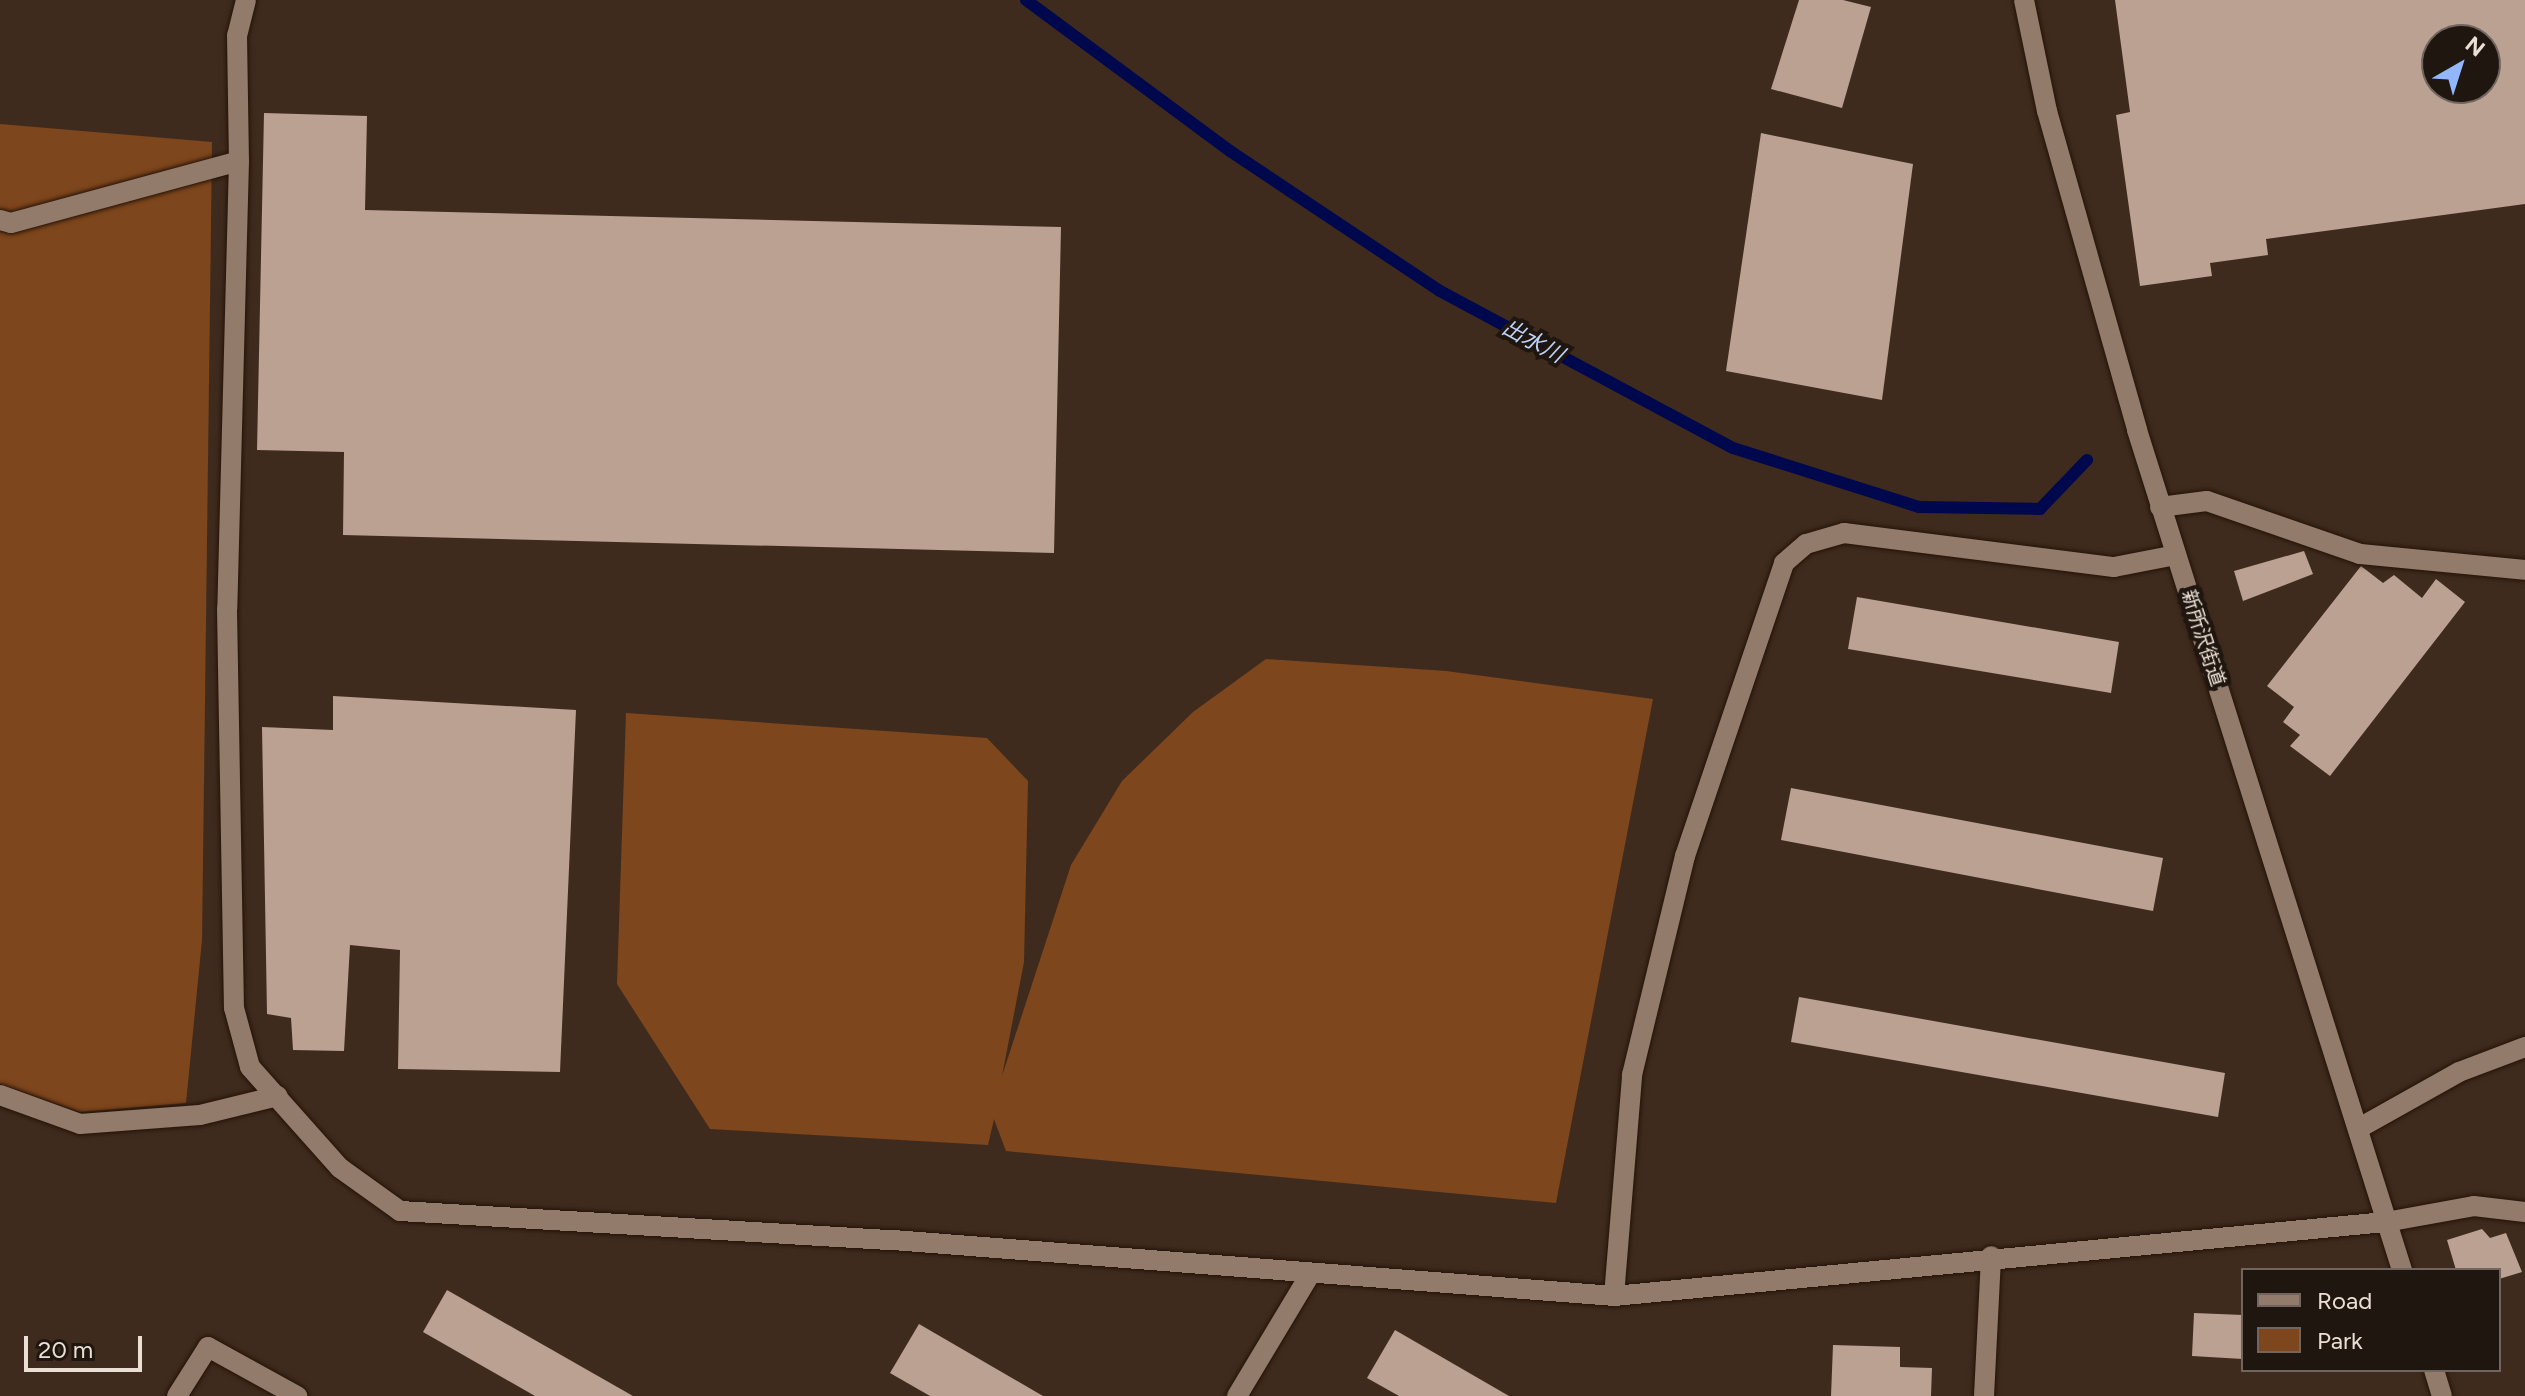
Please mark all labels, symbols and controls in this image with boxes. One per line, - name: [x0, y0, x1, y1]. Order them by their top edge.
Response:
- north arrow: [2421, 24, 2501, 104]
- text: N: [2460, 31, 2490, 62]
- water label: 出水川: [1498, 314, 1568, 368]
- street label: 新所沢街道: [2176, 587, 2230, 689]
- legend: [2241, 1268, 2501, 1372]
- text: Road: [2317, 1286, 2372, 1315]
- scale bar: [28, 1320, 146, 1370]
- text: Park: [2317, 1326, 2363, 1355]
- text: 20 m: [38, 1335, 93, 1364]

